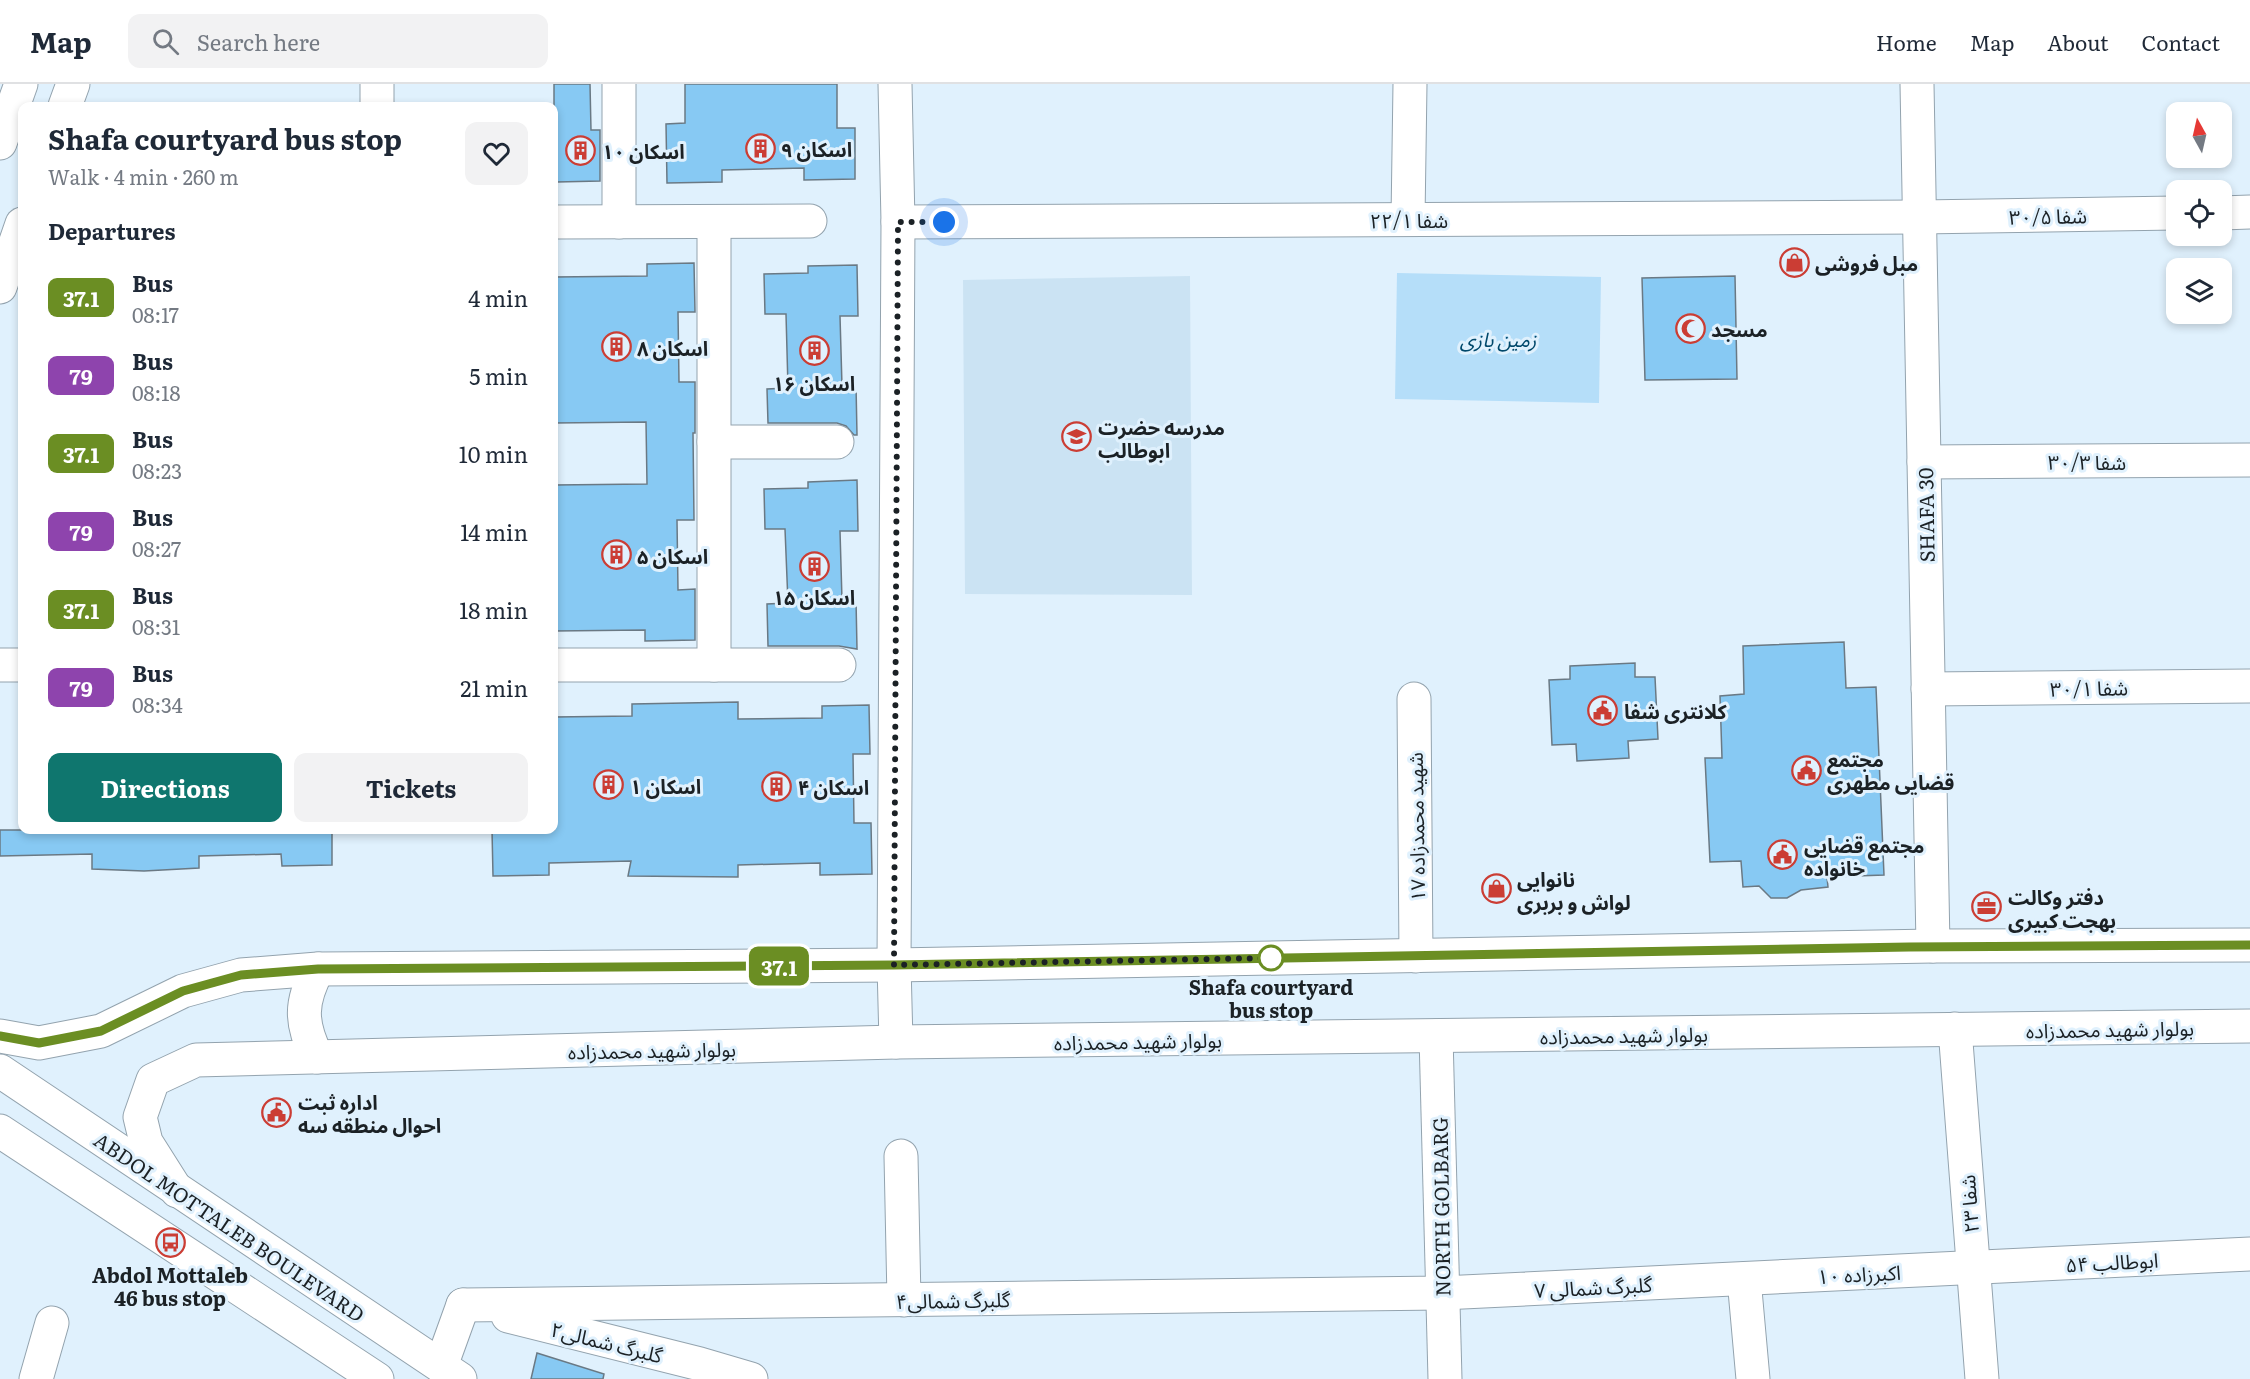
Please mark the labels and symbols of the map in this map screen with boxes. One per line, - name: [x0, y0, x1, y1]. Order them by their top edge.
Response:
- north arrow: [2166, 102, 2232, 168]
- building icon: اسکان ۹: [744, 132, 776, 164]
- place label: اسکان ۹: [781, 133, 852, 163]
- building icon: اسکان ۱۰: [565, 134, 597, 166]
- place label: اسکان ۱۰: [602, 135, 685, 165]
- street label: ۳۰/۵ شفا: [2009, 199, 2087, 231]
- street label: ۲۲/۱ شفا: [1370, 204, 1448, 234]
- your location: [929, 207, 959, 237]
- shop icon: مبل فروشی: [1778, 246, 1810, 278]
- place label: مبل فروشی: [1815, 247, 1918, 277]
- mosque icon: مسجد: [1674, 312, 1706, 344]
- place label: مسجد: [1711, 313, 1768, 343]
- park label: زمین بازی: [1460, 323, 1537, 353]
- building icon: اسکان ۸: [600, 331, 632, 363]
- place label: اسکان ۸: [637, 332, 708, 362]
- building icon: اسکان ۱۶: [798, 335, 830, 367]
- place label: اسکان ۱۶: [773, 367, 855, 397]
- place label: مدرسه حضرت ابوطالب: [1098, 411, 1225, 464]
- school or university icon: مدرسه حضرت ابوطالب: [1061, 421, 1093, 453]
- street label: ۳۰/۳ شفا: [2048, 446, 2126, 476]
- street label: SHAFA 30: [1909, 467, 1941, 563]
- building icon: اسکان ۵: [600, 539, 632, 571]
- place label: اسکان ۵: [637, 540, 708, 570]
- building icon: اسکان ۱۵: [798, 550, 830, 582]
- place label: اسکان ۱۵: [773, 581, 855, 611]
- street label: شفا ۳۰/۱: [2050, 671, 2128, 703]
- public building icon: کلانتری شفا: [1587, 694, 1619, 726]
- place label: کلانتری شفا: [1624, 695, 1727, 725]
- place label: مجتمع قضایی مطهری: [1827, 743, 1954, 796]
- street label: شهید محمدزاده ۱۷: [1399, 752, 1431, 902]
- public building icon: مجتمع قضایی مطهری: [1790, 754, 1822, 786]
- building icon: اسکان ۱: [593, 769, 625, 801]
- place label: اسکان ۱: [630, 770, 701, 800]
- building icon: اسکان ۴: [761, 770, 793, 802]
- place label: اسکان ۴: [798, 771, 869, 801]
- place label: مجتمع قضایی خانواده: [1804, 829, 1925, 882]
- public building icon: مجتمع قضایی خانواده: [1767, 839, 1799, 871]
- place label: نانوایی لواش و بربری: [1517, 863, 1631, 916]
- shop icon: نانوایی لواش و بربری: [1480, 873, 1512, 905]
- place label: دفتر وکالت بهجت کبیری: [2008, 881, 2116, 934]
- office icon: دفتر وکالت بهجت کبیری: [1971, 891, 2003, 923]
- marker: Shafa courtyard bus stop: [1258, 945, 1284, 971]
- line badge: 37.1: [737, 946, 821, 986]
- place label: Shafa courtyard bus stop: [1189, 971, 1353, 1024]
- street label: بولوار شهید محمدزاده: [2026, 1012, 2194, 1044]
- street label: بولوار شهید محمدزاده: [1540, 1018, 1708, 1050]
- street label: بولوار شهید محمدزاده: [1054, 1024, 1222, 1056]
- street label: بولوار شهید محمدزاده: [568, 1033, 736, 1065]
- place label: اداره ثبت احوال منطقه سه: [298, 1086, 441, 1139]
- public building icon: اداره ثبت احوال منطقه سه: [261, 1096, 293, 1128]
- street label: NORTH GOLBARG: [1423, 1117, 1457, 1297]
- street label: ABDOL MOTTALEB BOULEVARD: [89, 1124, 371, 1328]
- street label: شفا ۲۳: [1951, 1174, 1985, 1234]
- bus stop icon: Abdol Mottaleb 46 bus stop: [154, 1227, 186, 1259]
- street label: ابوطالب ۵۴: [2065, 1244, 2159, 1278]
- street label: اکبرزاده ۱۰: [1816, 1256, 1902, 1290]
- place label: Abdol Mottaleb 46 bus stop: [92, 1259, 248, 1312]
- street label: گلبرگ شمالی ۷: [1533, 1268, 1654, 1304]
- street label: گلبرگ شمالی۴: [896, 1283, 1011, 1315]
- street label: گلبرگ شمالی۲: [548, 1313, 667, 1370]

